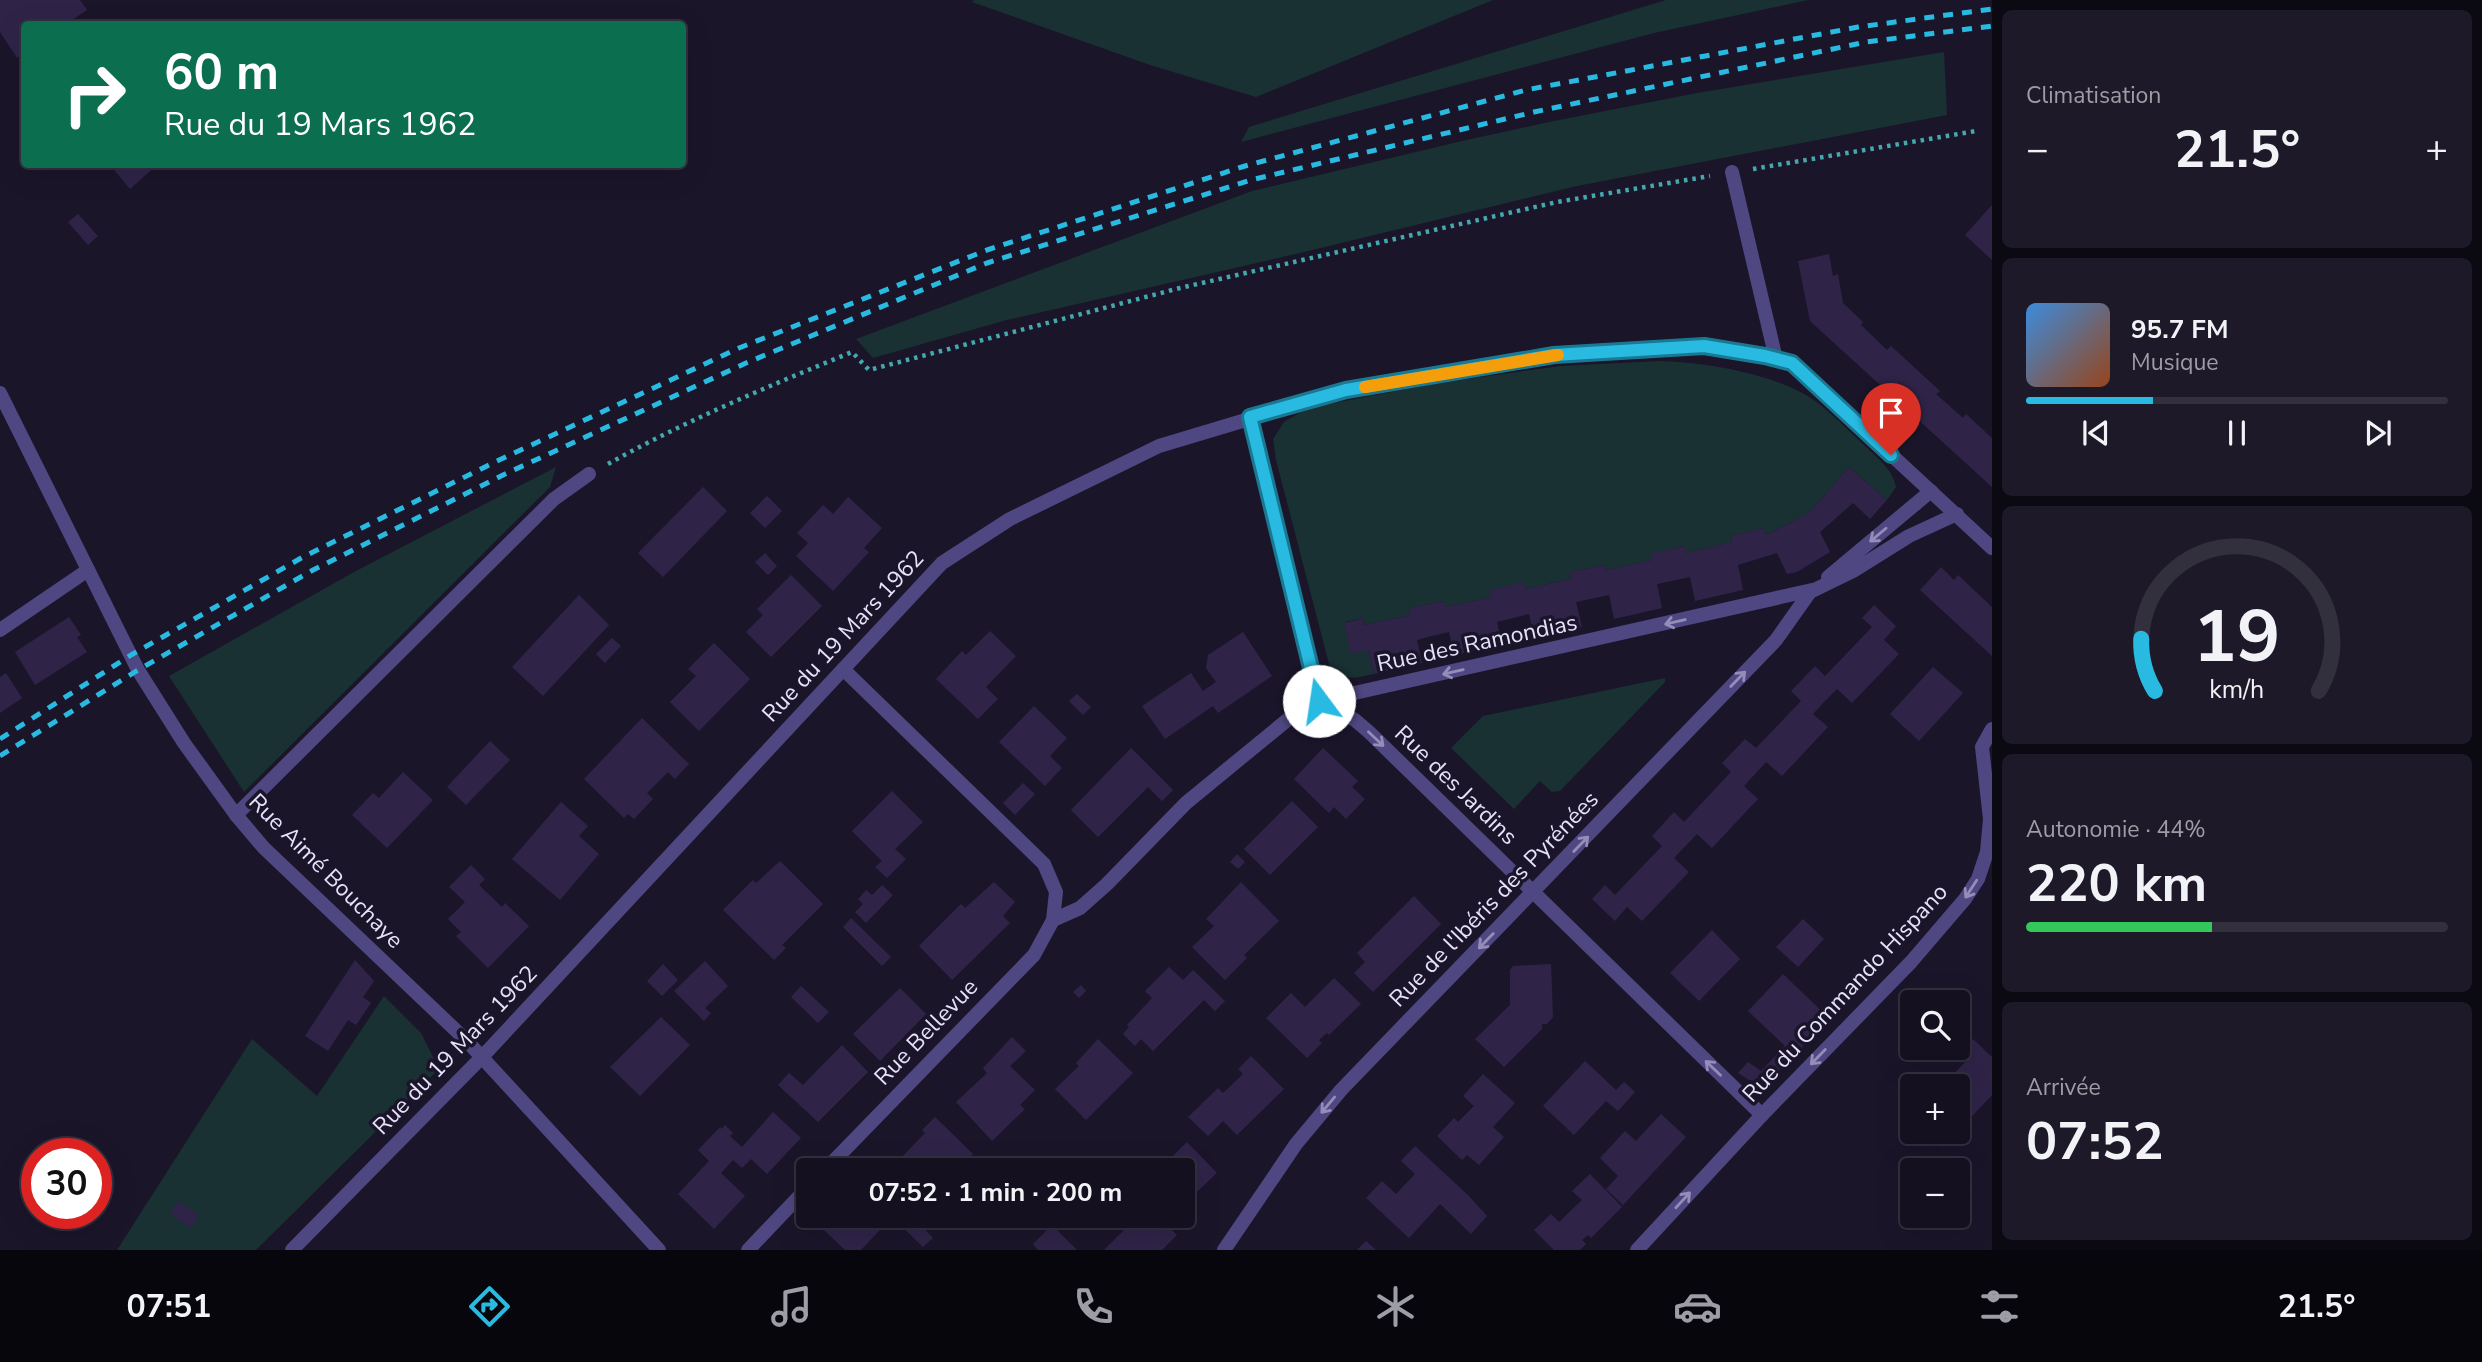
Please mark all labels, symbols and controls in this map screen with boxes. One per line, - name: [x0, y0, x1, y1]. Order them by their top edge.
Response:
- text: 60 m: [164, 39, 279, 106]
- icon: right: [49, 49, 140, 140]
- text: Climatisation: [2026, 80, 2161, 111]
- text: Rue du 19 Mars 1962: [164, 103, 476, 146]
- text: 21.5°: [2174, 114, 2300, 185]
- text: −: [2026, 124, 2049, 175]
- text: +: [2425, 124, 2448, 175]
- text: 95.7 FM: [2131, 312, 2228, 347]
- text: Musique: [2131, 347, 2219, 378]
- pin: [1861, 383, 1921, 455]
- icon: arrive: [1872, 394, 1910, 432]
- icon: previous: [2077, 414, 2115, 452]
- icon: pause: [2218, 414, 2256, 452]
- icon: next: [2359, 414, 2397, 452]
- one-way arrow: [1870, 527, 1888, 543]
- street label: Rue du 19 Mars 1962: [755, 543, 931, 729]
- text: 19: [2193, 587, 2281, 687]
- street label: Rue des Ramondias: [1374, 607, 1580, 679]
- one-way arrow: [1664, 616, 1687, 630]
- position arrow: [1282, 664, 1356, 738]
- one-way arrow: [1442, 666, 1465, 679]
- one-way arrow: [1730, 671, 1747, 688]
- text: km/h: [2209, 673, 2265, 707]
- street label: Rue des Jardins: [1388, 718, 1524, 852]
- one-way arrow: [1367, 730, 1384, 747]
- street label: Rue de l'Ibéris des Pyrénées: [1382, 784, 1606, 1014]
- street label: Rue Aimé Bouchaye: [242, 787, 410, 955]
- text: Autonomie · 44%: [2026, 814, 2206, 845]
- one-way arrow: [1573, 836, 1590, 853]
- text: 220 km: [2026, 848, 2207, 919]
- street label: Rue du Commando Hispano: [1735, 877, 1955, 1109]
- one-way arrow: [1964, 879, 1979, 898]
- one-way arrow: [1477, 933, 1494, 950]
- street label: Rue du 19 Mars 1962: [366, 959, 544, 1141]
- street label: Rue Bellevue: [867, 972, 985, 1092]
- map controls: [1900, 990, 1970, 1228]
- button: search: [1900, 990, 1970, 1060]
- one-way arrow: [1810, 1048, 1827, 1065]
- one-way arrow: [1704, 1060, 1721, 1077]
- text: Arrivée: [2026, 1072, 2101, 1103]
- button: +: [1900, 1074, 1970, 1144]
- one-way arrow: [1321, 1096, 1336, 1114]
- text: 07:52: [2026, 1106, 2164, 1177]
- speed limit sign: 30: [21, 1138, 112, 1229]
- button: −: [1900, 1158, 1970, 1228]
- text: 07:52 · 1 min · 200 m: [869, 1175, 1122, 1210]
- one-way arrow: [1675, 1192, 1692, 1209]
- icon: directions: [465, 1282, 514, 1331]
- icon: music: [767, 1282, 816, 1331]
- icon: phone: [1069, 1282, 1118, 1331]
- icon: climate: [1371, 1282, 1420, 1331]
- icon: car: [1673, 1282, 1722, 1331]
- icon: filters: [1975, 1282, 2024, 1331]
- text: 07:51: [127, 1285, 211, 1328]
- text: 21.5°: [2278, 1285, 2355, 1328]

